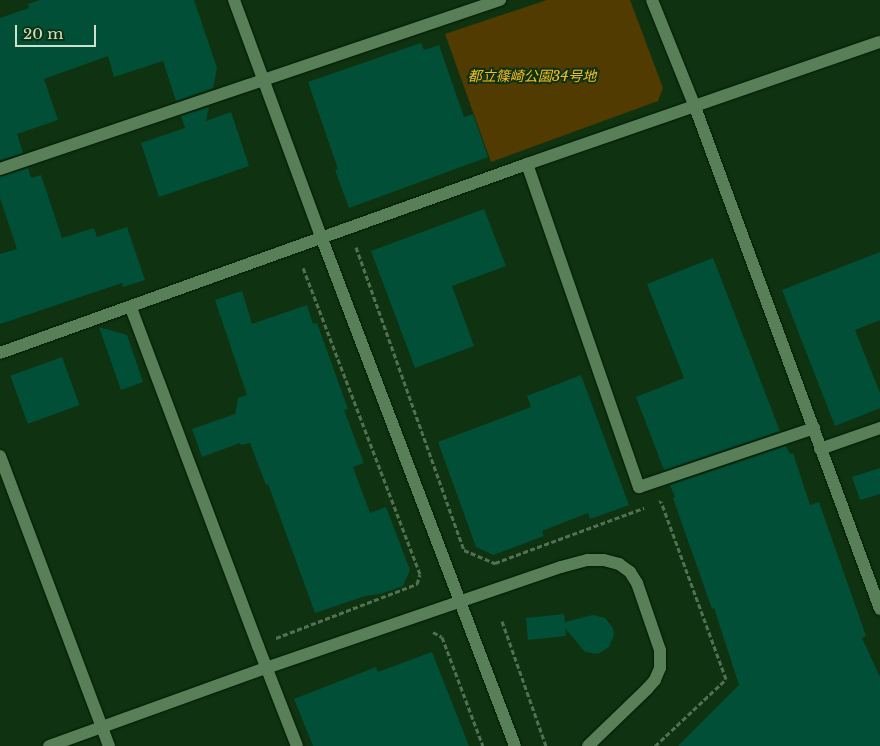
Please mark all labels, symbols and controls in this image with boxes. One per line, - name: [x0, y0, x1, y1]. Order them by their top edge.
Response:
- scale bar: [18, 15, 99, 47]
- text: 20 m: [23, 24, 63, 43]
- park label: 都立篠崎公園34号地: [468, 68, 596, 84]

